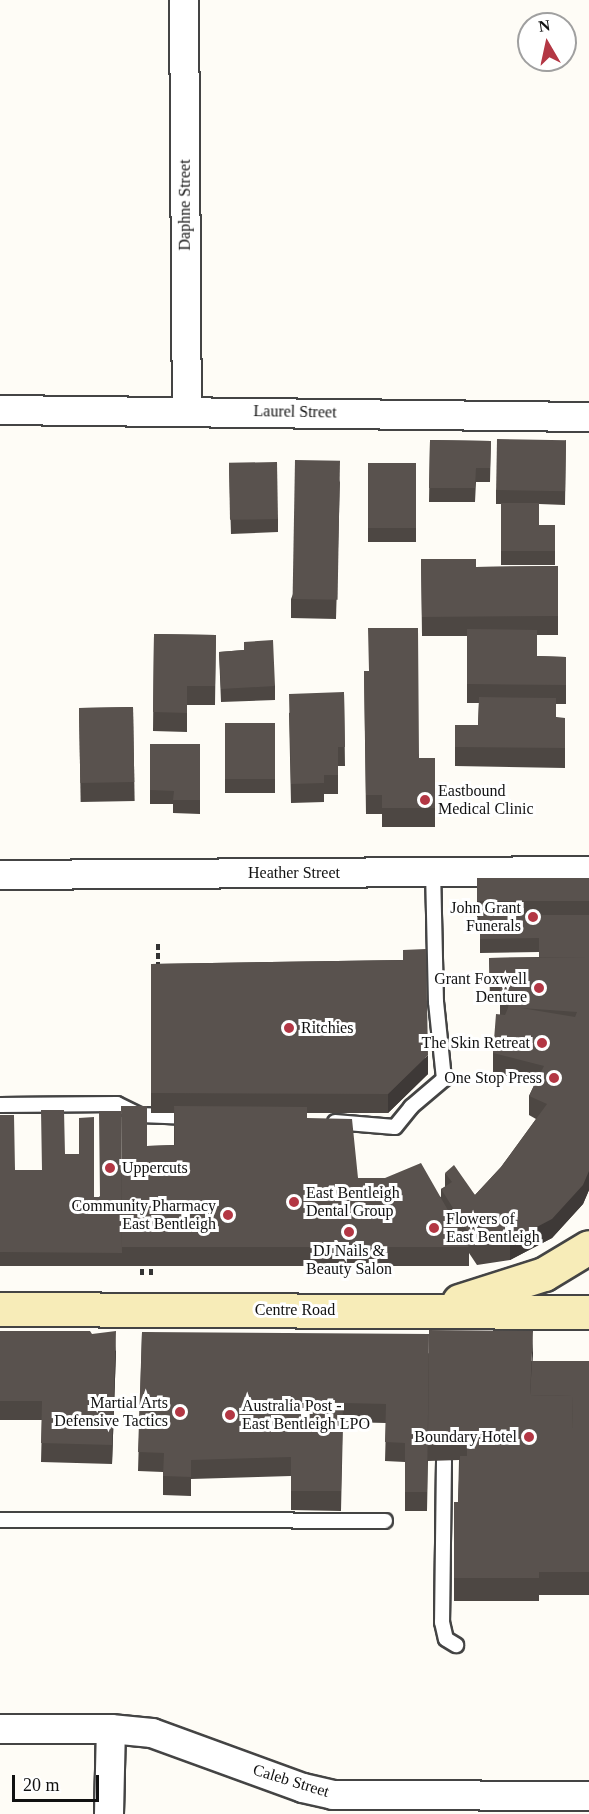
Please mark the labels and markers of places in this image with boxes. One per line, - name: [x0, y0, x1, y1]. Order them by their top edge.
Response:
- place label: Eastbound Medical Clinic: [438, 781, 534, 819]
- marker: Eastbound Medical Clinic: [416, 791, 434, 809]
- place label: John Grant Funerals: [450, 898, 521, 936]
- marker: John Grant Funerals: [526, 910, 540, 924]
- place label: Grant Foxwell Denture: [434, 969, 527, 1007]
- marker: Grant Foxwell Denture: [532, 981, 546, 995]
- place label: Ritchies: [301, 1018, 353, 1038]
- marker: Ritchies: [282, 1021, 296, 1035]
- place label: The Skin Retreat: [422, 1033, 530, 1053]
- marker: The Skin Retreat: [535, 1036, 549, 1050]
- place label: One Stop Press: [444, 1068, 542, 1088]
- marker: One Stop Press: [547, 1071, 561, 1085]
- place label: Uppercuts: [122, 1158, 188, 1178]
- marker: Uppercuts: [103, 1161, 117, 1175]
- place label: East Bentleigh Dental Group: [306, 1183, 400, 1221]
- marker: East Bentleigh Dental Group: [287, 1195, 301, 1209]
- place label: Community Pharmacy East Bentleigh: [72, 1196, 216, 1234]
- marker: Community Pharmacy East Bentleigh: [221, 1208, 235, 1222]
- place label: Flowers of East Bentleigh: [446, 1209, 540, 1247]
- marker: Flowers of East Bentleigh: [427, 1221, 441, 1235]
- marker: DJ Nails & Beauty Salon: [342, 1225, 356, 1239]
- place label: DJ Nails & Beauty Salon: [306, 1241, 392, 1279]
- place label: Martial Arts Defensive Tactics: [54, 1393, 168, 1431]
- place label: Australia Post - East Bentleigh LPO: [242, 1396, 370, 1434]
- marker: Martial Arts Defensive Tactics: [173, 1405, 187, 1419]
- marker: Australia Post - East Bentleigh LPO: [223, 1408, 237, 1422]
- place label: Boundary Hotel: [414, 1427, 517, 1447]
- marker: Boundary Hotel: [522, 1430, 536, 1444]

